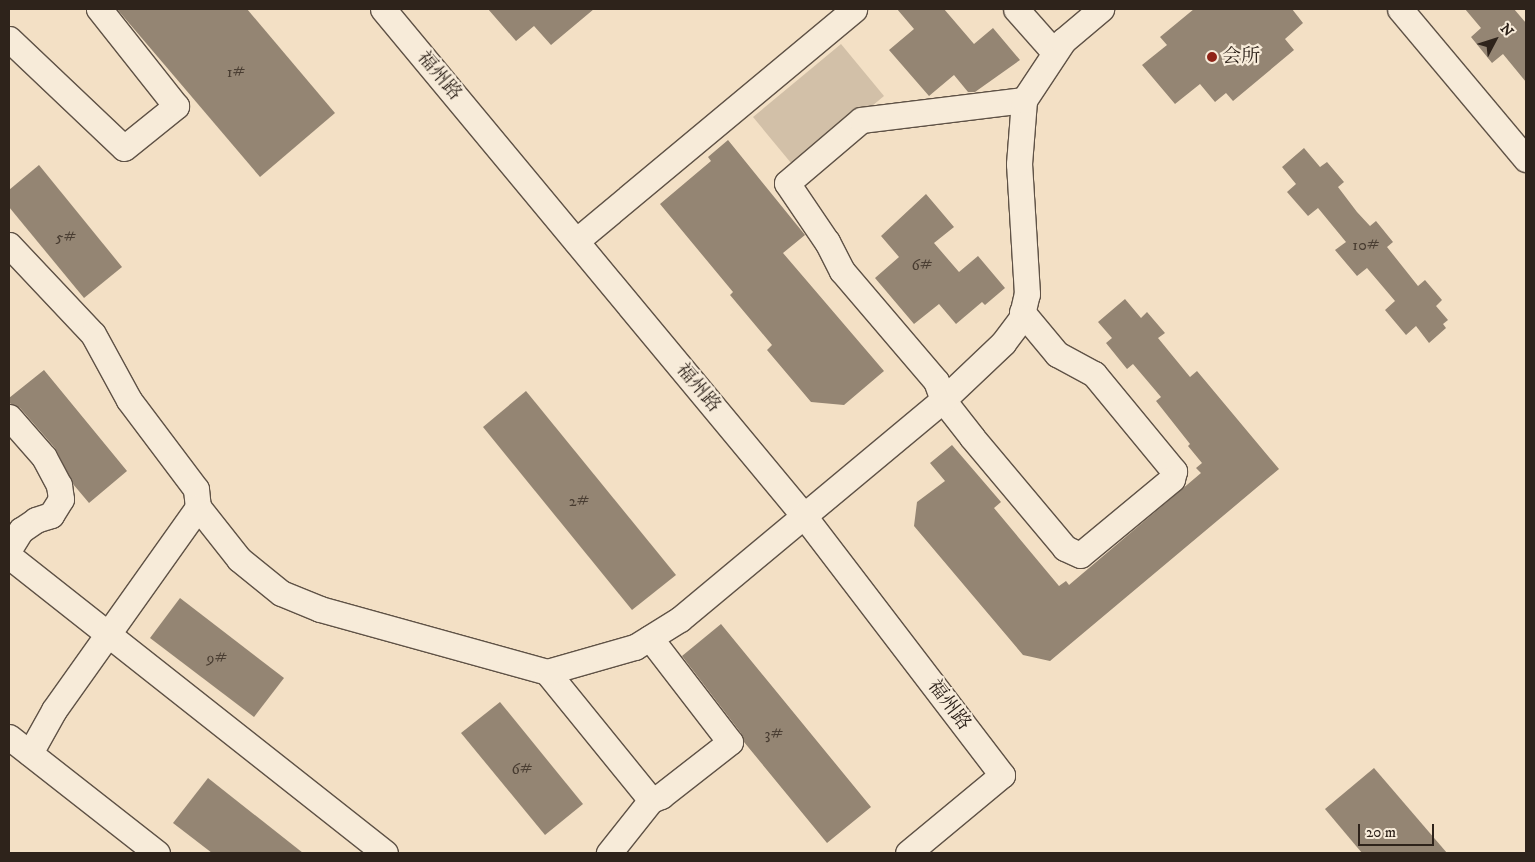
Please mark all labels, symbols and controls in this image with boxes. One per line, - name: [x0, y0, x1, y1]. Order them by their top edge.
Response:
- north arrow: [1470, 15, 1520, 65]
- text: N: [1496, 20, 1517, 41]
- place label: 会所: [1222, 46, 1260, 68]
- street label: 福州路: [412, 47, 466, 105]
- marker: 会所: [1206, 51, 1218, 63]
- house number: 1#: [227, 62, 245, 82]
- house number: 5#: [56, 227, 76, 247]
- house number: 10#: [1352, 235, 1380, 255]
- house number: 6#: [911, 255, 933, 275]
- street label: 福州路: [671, 359, 725, 417]
- house number: 2#: [569, 491, 589, 511]
- house number: 9#: [207, 648, 227, 668]
- street label: 福州路: [923, 675, 975, 735]
- house number: 3#: [765, 724, 783, 744]
- house number: 6#: [511, 759, 533, 779]
- scale bar: [1360, 814, 1436, 846]
- text: 20 m: [1366, 823, 1396, 842]

